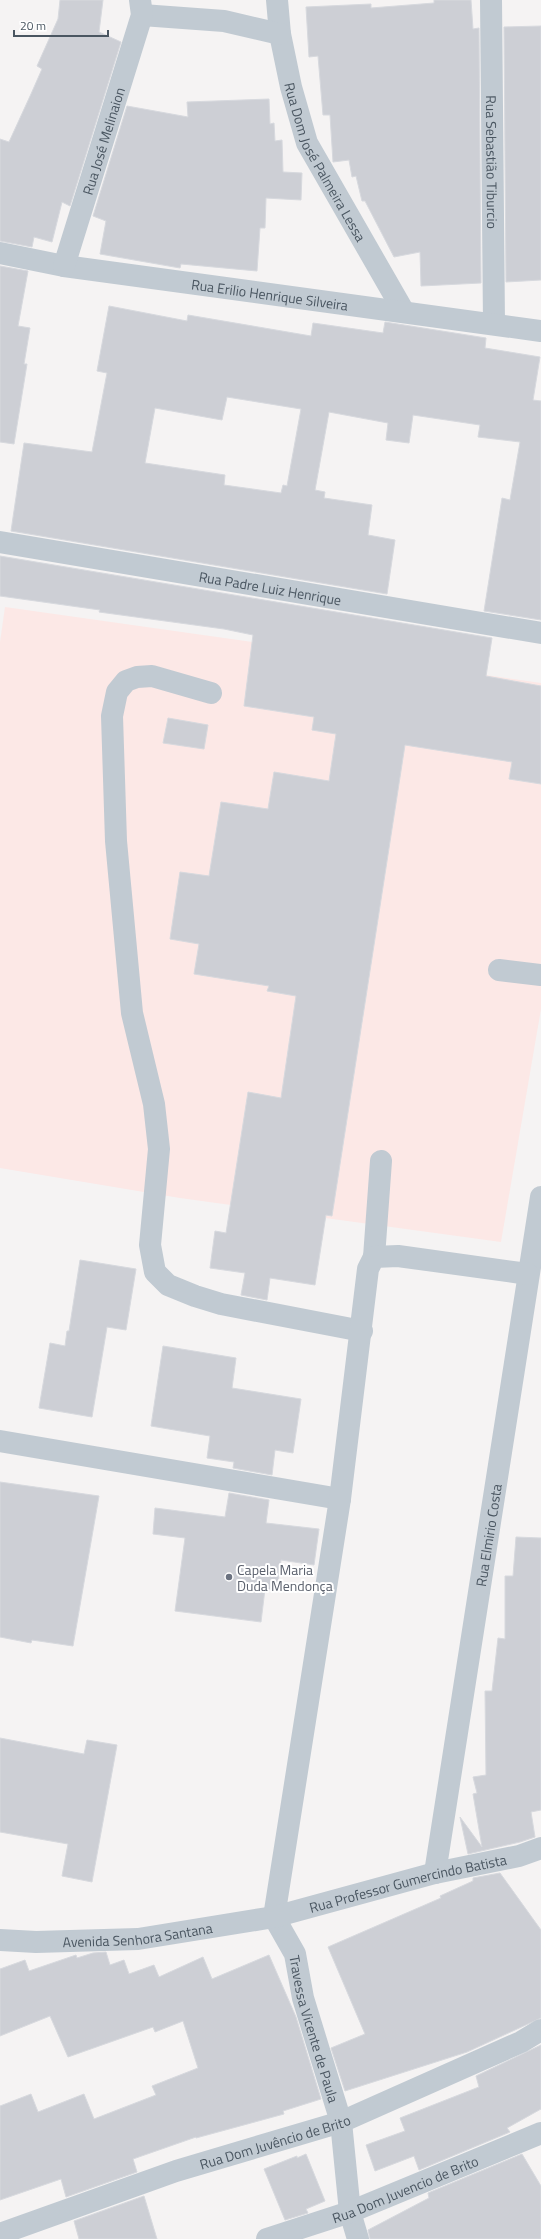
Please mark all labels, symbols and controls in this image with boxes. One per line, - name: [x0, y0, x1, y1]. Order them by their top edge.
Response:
- scale bar: [14, 12, 108, 38]
- text: 20 m: [20, 16, 46, 35]
- street label: Rua Dom José Palmeira Lessa: [280, 80, 372, 245]
- street label: Rua José Melinaion: [76, 84, 130, 197]
- street label: Rua Sebastião Tiburcio: [481, 95, 504, 229]
- street label: Rua Erilio Henrique Silveira: [190, 273, 350, 315]
- street label: Rua Padre Luiz Henrique: [197, 565, 343, 610]
- street label: Rua Elmirio Costa: [470, 1482, 506, 1588]
- place label: Capela Maria Duda Mendonça: [237, 1559, 333, 1596]
- marker: Capela Maria Duda Mendonça: [224, 1572, 234, 1582]
- street label: Rua Professor Gumercindo Batista: [307, 1848, 508, 1917]
- street label: Avenida Senhora Santana: [62, 1917, 214, 1952]
- street label: Travessa Vicente de Paula: [285, 1953, 345, 2105]
- street label: Rua Dom Juvêncio de Brito: [197, 2109, 354, 2174]
- street label: Rua Dom Juvencio de Brito: [329, 2150, 481, 2228]

